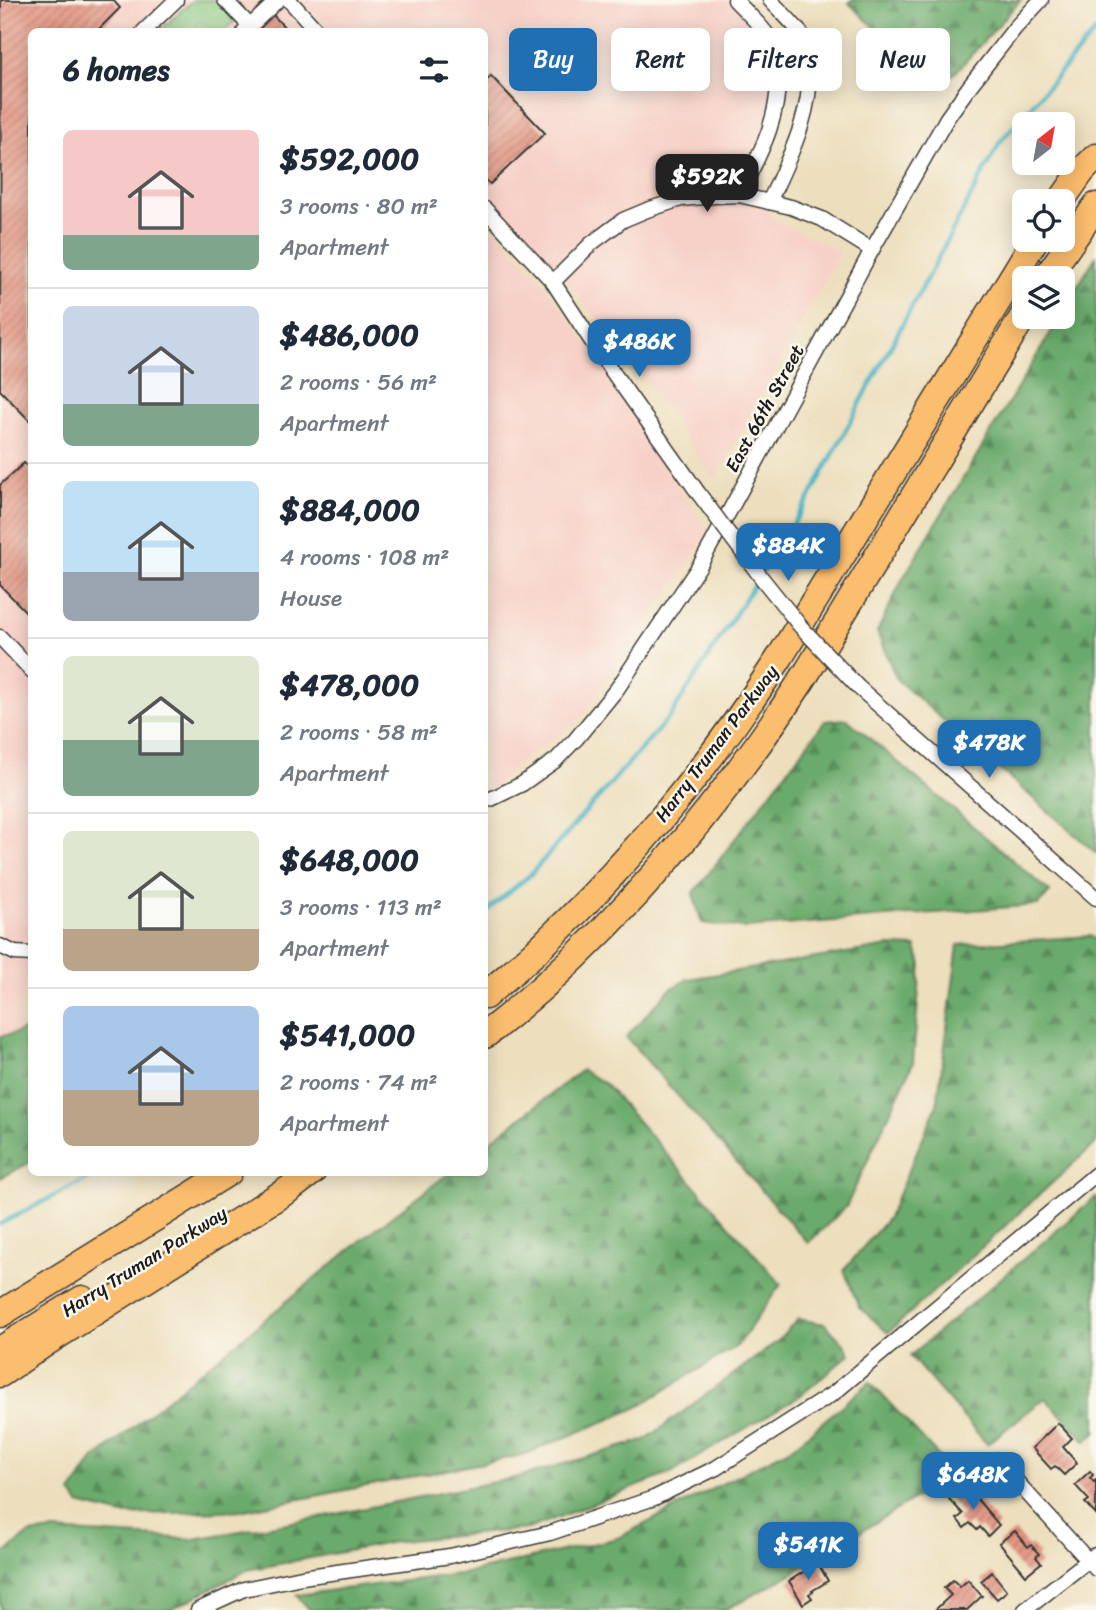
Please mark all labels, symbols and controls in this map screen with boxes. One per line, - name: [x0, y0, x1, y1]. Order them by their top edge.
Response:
- chip: Buy: [509, 28, 597, 91]
- chip: Rent: [611, 28, 710, 91]
- chip: Filters: [724, 28, 842, 91]
- chip: New: [856, 28, 950, 91]
- text: 6 homes: [63, 43, 170, 97]
- icon: filters: [415, 51, 453, 89]
- north arrow: [1012, 112, 1074, 175]
- map controls: [1012, 112, 1075, 329]
- text: $592,000: [280, 132, 419, 186]
- pin: $592K: [658, 154, 756, 214]
- text: $592K: [672, 156, 742, 197]
- icon: home: [119, 158, 203, 242]
- text: 3 rooms · 80 m²: [280, 186, 438, 227]
- button: locate: [1012, 189, 1075, 252]
- text: Apartment: [280, 227, 389, 268]
- button: layers: [1012, 266, 1075, 329]
- text: $486,000: [280, 308, 419, 362]
- pin: $486K: [590, 320, 688, 379]
- text: $486K: [604, 321, 674, 362]
- icon: home: [119, 334, 203, 418]
- street label: East 66th Street: [716, 338, 813, 478]
- text: 2 rooms · 56 m²: [280, 362, 437, 403]
- text: Apartment: [280, 403, 389, 444]
- text: $884,000: [280, 483, 420, 537]
- icon: home: [119, 509, 203, 593]
- pin: $884K: [739, 524, 837, 583]
- text: $884K: [752, 525, 824, 566]
- text: 4 rooms · 108 m²: [280, 537, 449, 578]
- text: House: [280, 578, 342, 619]
- street label: Harry Truman Parkway: [646, 657, 787, 829]
- text: $478,000: [280, 658, 419, 712]
- icon: home: [119, 684, 203, 768]
- text: 2 rooms · 58 m²: [280, 712, 438, 753]
- pin: $478K: [940, 720, 1038, 780]
- text: $478K: [954, 722, 1024, 763]
- text: Apartment: [280, 753, 389, 794]
- text: $648,000: [280, 833, 419, 887]
- icon: home: [119, 859, 203, 943]
- text: 3 rooms · 113 m²: [280, 887, 442, 928]
- text: Apartment: [280, 928, 389, 969]
- text: $541,000: [280, 1008, 415, 1062]
- icon: home: [119, 1034, 203, 1118]
- text: 2 rooms · 74 m²: [280, 1062, 437, 1103]
- text: Apartment: [280, 1103, 389, 1144]
- street label: Harry Truman Parkway: [55, 1197, 234, 1326]
- pin: $648K: [924, 1452, 1022, 1512]
- text: $648K: [938, 1454, 1008, 1495]
- pin: $541K: [759, 1522, 857, 1582]
- text: $541K: [774, 1524, 842, 1565]

